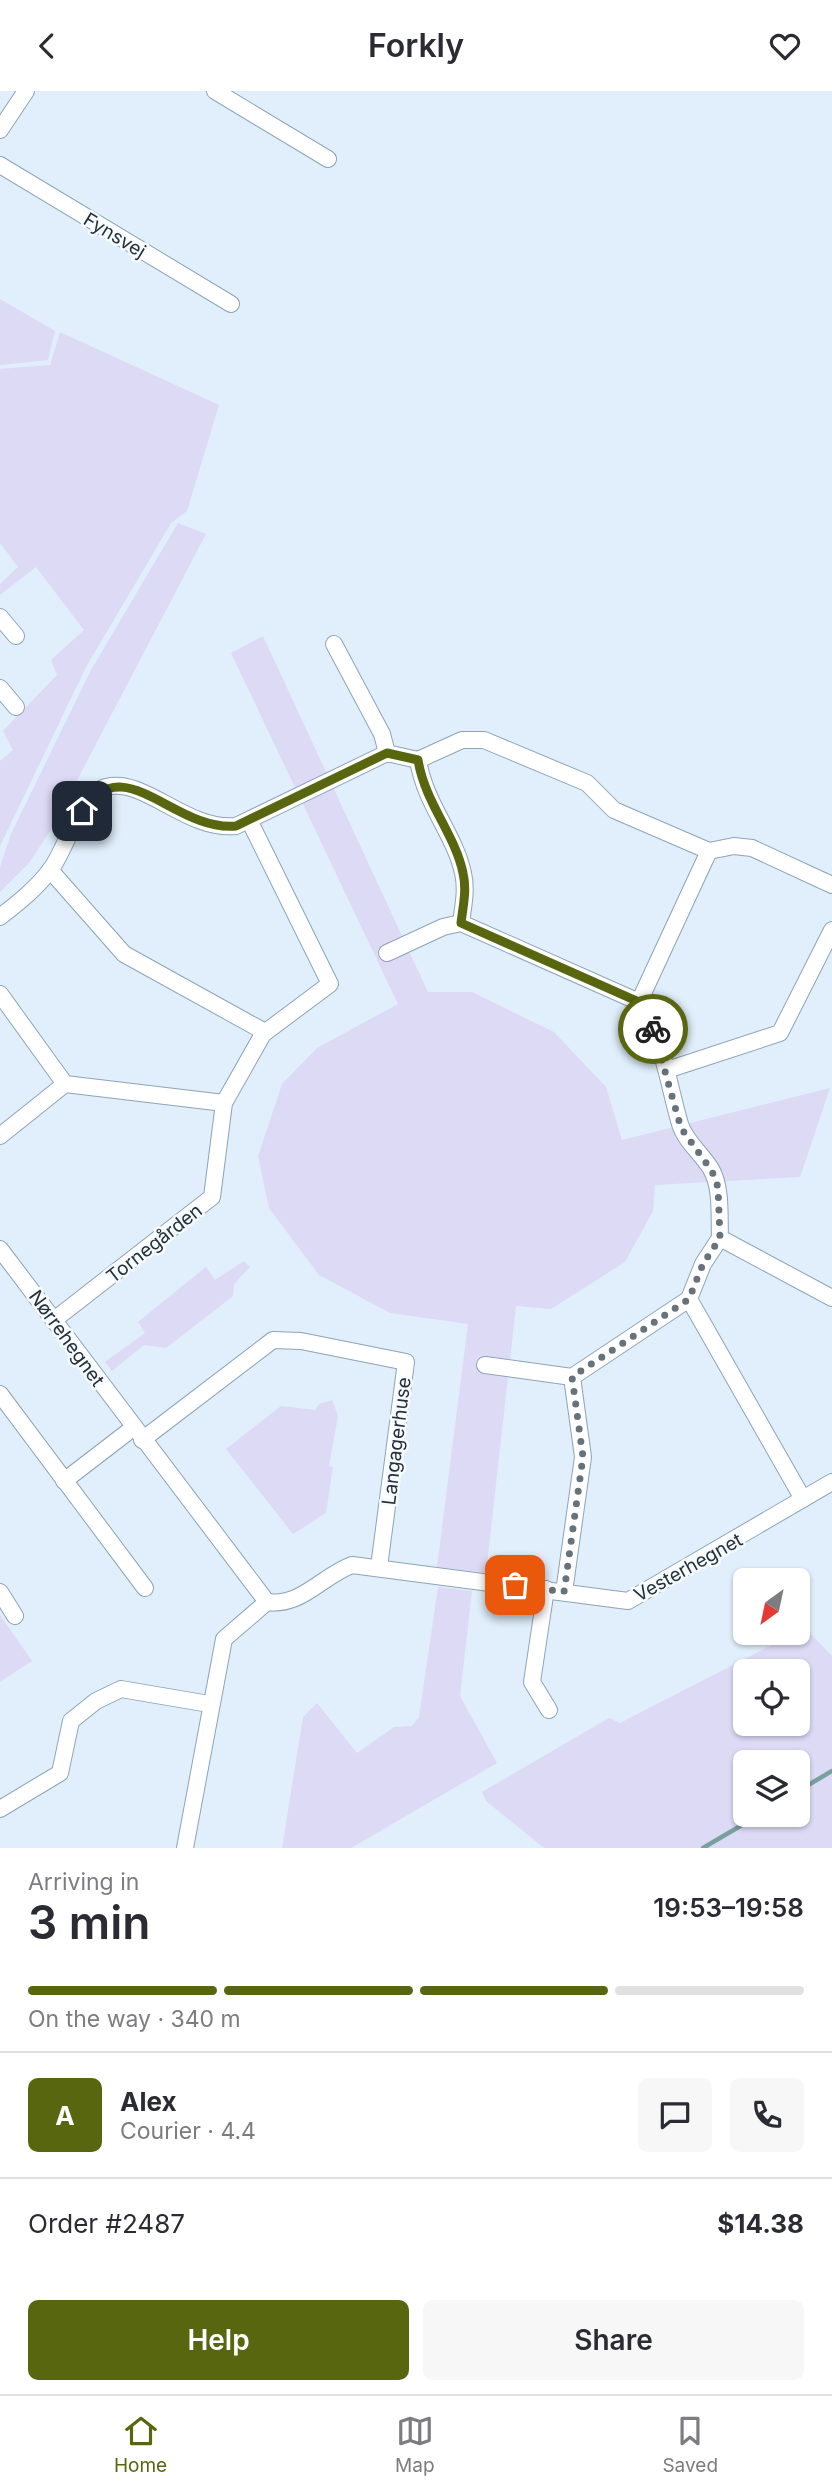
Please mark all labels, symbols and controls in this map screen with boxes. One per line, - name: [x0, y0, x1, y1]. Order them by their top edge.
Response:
- text: Forkly: [368, 26, 464, 65]
- icon: back: [28, 27, 66, 65]
- icon: heart: [766, 27, 804, 65]
- street label: Fynsvej: [79, 208, 150, 263]
- pin: [52, 781, 112, 841]
- icon: home: [63, 792, 101, 830]
- courier: [618, 994, 688, 1064]
- icon: bike: [634, 1010, 672, 1048]
- street label: Tornegården: [102, 1199, 207, 1288]
- street label: Nørrehegnet: [24, 1286, 109, 1391]
- street label: Langagerhuse: [377, 1376, 416, 1506]
- street label: Vesterhegnet: [630, 1528, 746, 1607]
- pin: [485, 1555, 545, 1615]
- icon: bag: [496, 1566, 534, 1604]
- north arrow: [733, 1568, 810, 1645]
- map controls: [733, 1568, 810, 1827]
- button: locate: [733, 1659, 810, 1736]
- button: layers: [733, 1750, 810, 1827]
- text: Arriving in: [28, 1868, 139, 1896]
- text: 19:53–19:58: [653, 1892, 804, 1923]
- text: 3 min: [28, 1894, 150, 1950]
- text: On the way · 340 m: [28, 2005, 241, 2033]
- button: chat: [638, 2078, 712, 2152]
- button: phone: [730, 2078, 804, 2152]
- text: Alex: [120, 2086, 177, 2117]
- text: A: [55, 2100, 75, 2131]
- text: Courier · 4.4: [120, 2117, 256, 2145]
- text: Order #2487: [28, 2208, 185, 2239]
- text: $14.38: [717, 2208, 804, 2239]
- button: Help: [28, 2300, 409, 2380]
- button: Share: [423, 2300, 804, 2380]
- tab: Home: [114, 2412, 167, 2477]
- tab: Map: [395, 2412, 435, 2477]
- tab: Saved: [662, 2412, 718, 2477]

